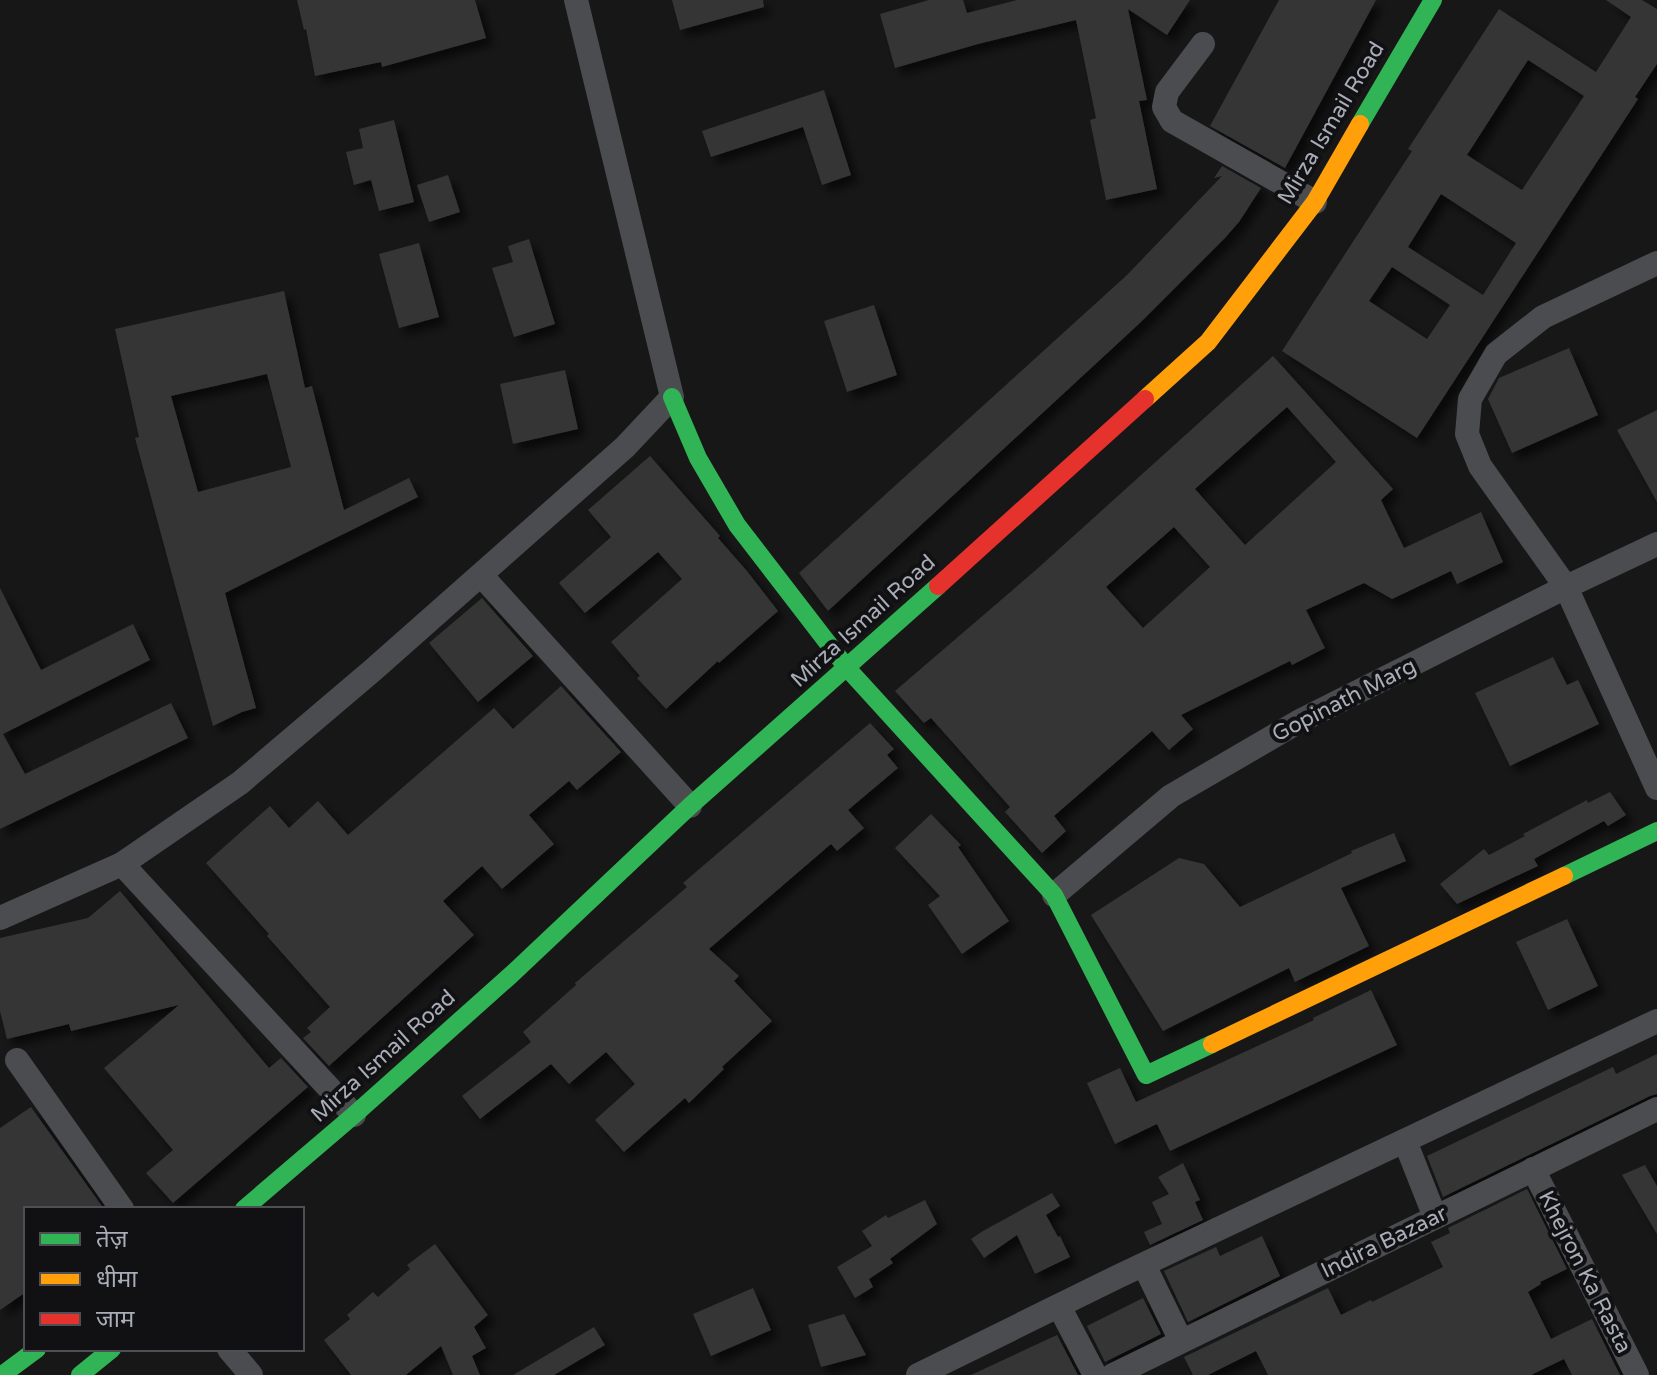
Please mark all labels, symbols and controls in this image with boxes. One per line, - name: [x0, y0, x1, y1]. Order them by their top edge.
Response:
- street label: Mirza Ismail Road: [1272, 37, 1390, 209]
- street label: Mirza Ismail Road: [786, 549, 940, 693]
- street label: Gopinath Marg: [1268, 653, 1420, 747]
- street label: Mirza Ismail Road: [306, 984, 460, 1128]
- street label: Khejron Ka Rasta: [1533, 1186, 1637, 1358]
- street label: Indira Bazaar: [1317, 1200, 1452, 1284]
- legend: [24, 1207, 304, 1351]
- text: तेज़: [96, 1225, 129, 1254]
- text: धीमा: [96, 1265, 138, 1294]
- text: जाम: [96, 1305, 135, 1334]

